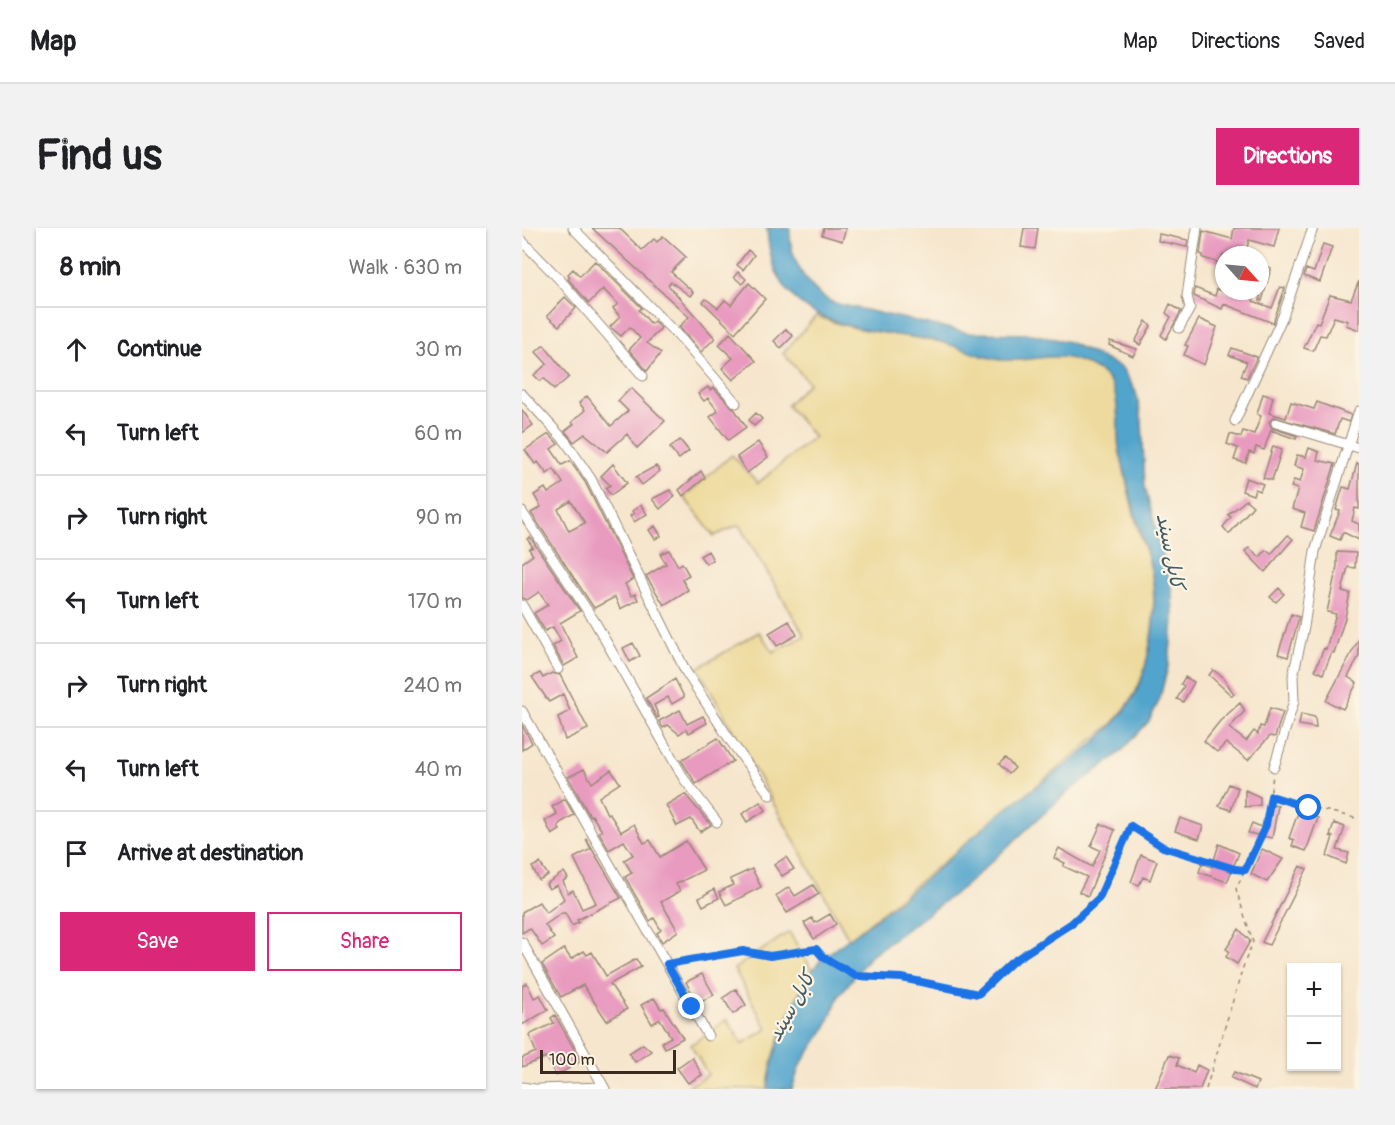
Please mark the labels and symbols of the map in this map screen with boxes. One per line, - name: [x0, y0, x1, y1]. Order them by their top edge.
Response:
- north arrow: [1215, 246, 1269, 300]
- water label: کابل سيند: [1151, 511, 1191, 594]
- route start: [1295, 794, 1321, 820]
- water label: کابل سيند: [762, 964, 823, 1046]
- route end: [678, 993, 704, 1019]
- scale bar: [540, 1047, 676, 1074]

